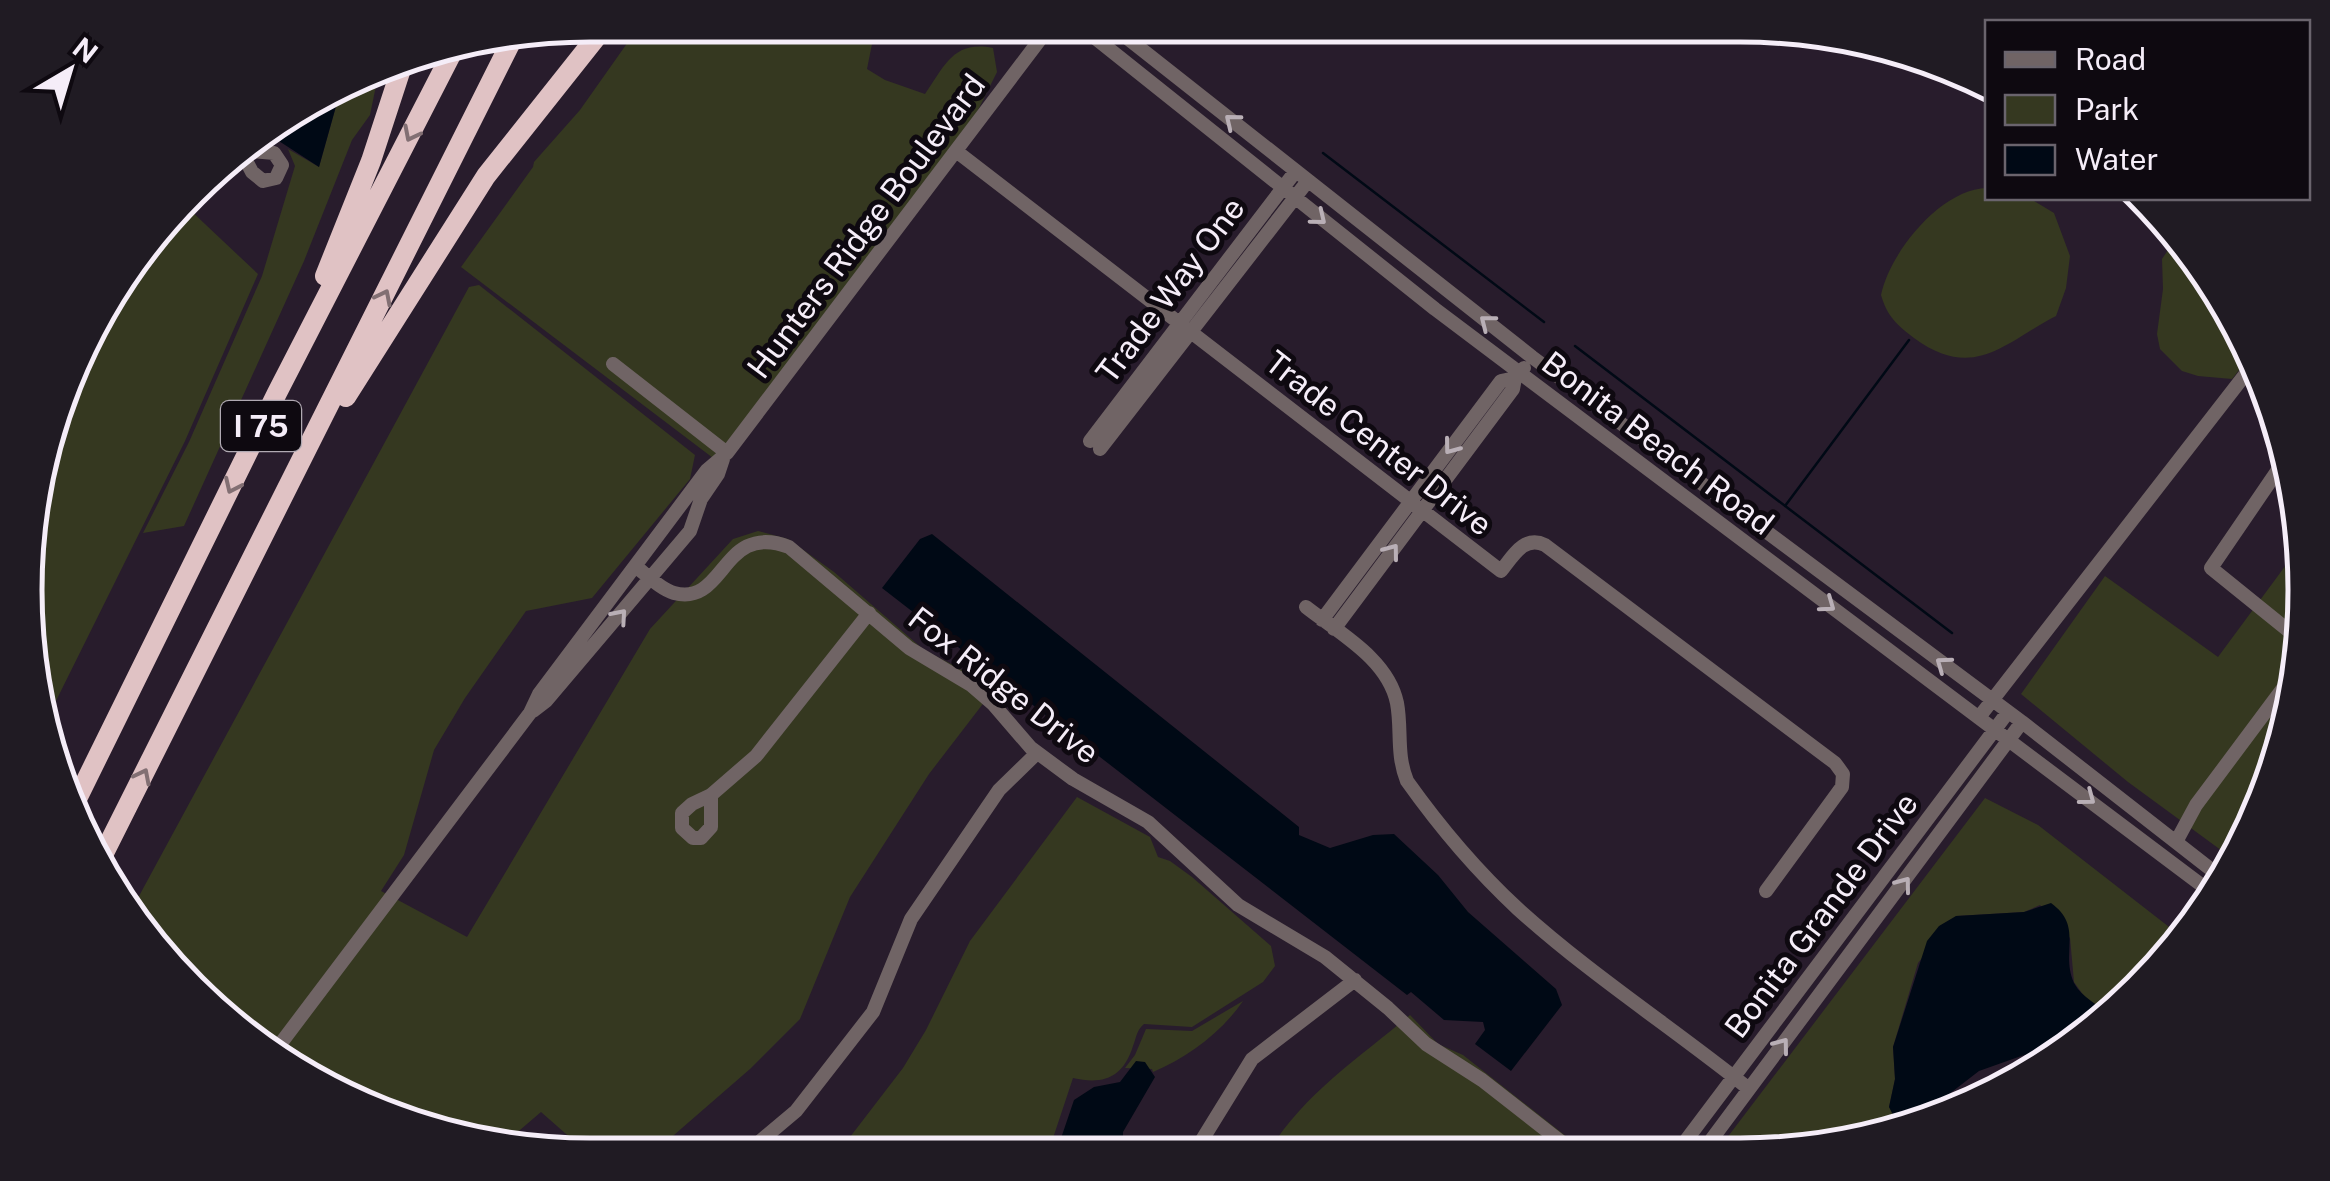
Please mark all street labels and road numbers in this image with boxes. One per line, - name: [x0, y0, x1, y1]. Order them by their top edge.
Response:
- street label: Hunters Ridge Boulevard: [740, 67, 992, 385]
- street label: Trade Way One: [1088, 190, 1252, 390]
- street label: Trade Center Drive: [1258, 343, 1500, 543]
- street label: Bonita Beach Road: [1535, 344, 1781, 542]
- road number: I 75: [221, 401, 301, 451]
- street label: Fox Ridge Drive: [901, 599, 1107, 771]
- street label: Bonita Grande Drive: [1717, 785, 1925, 1045]

